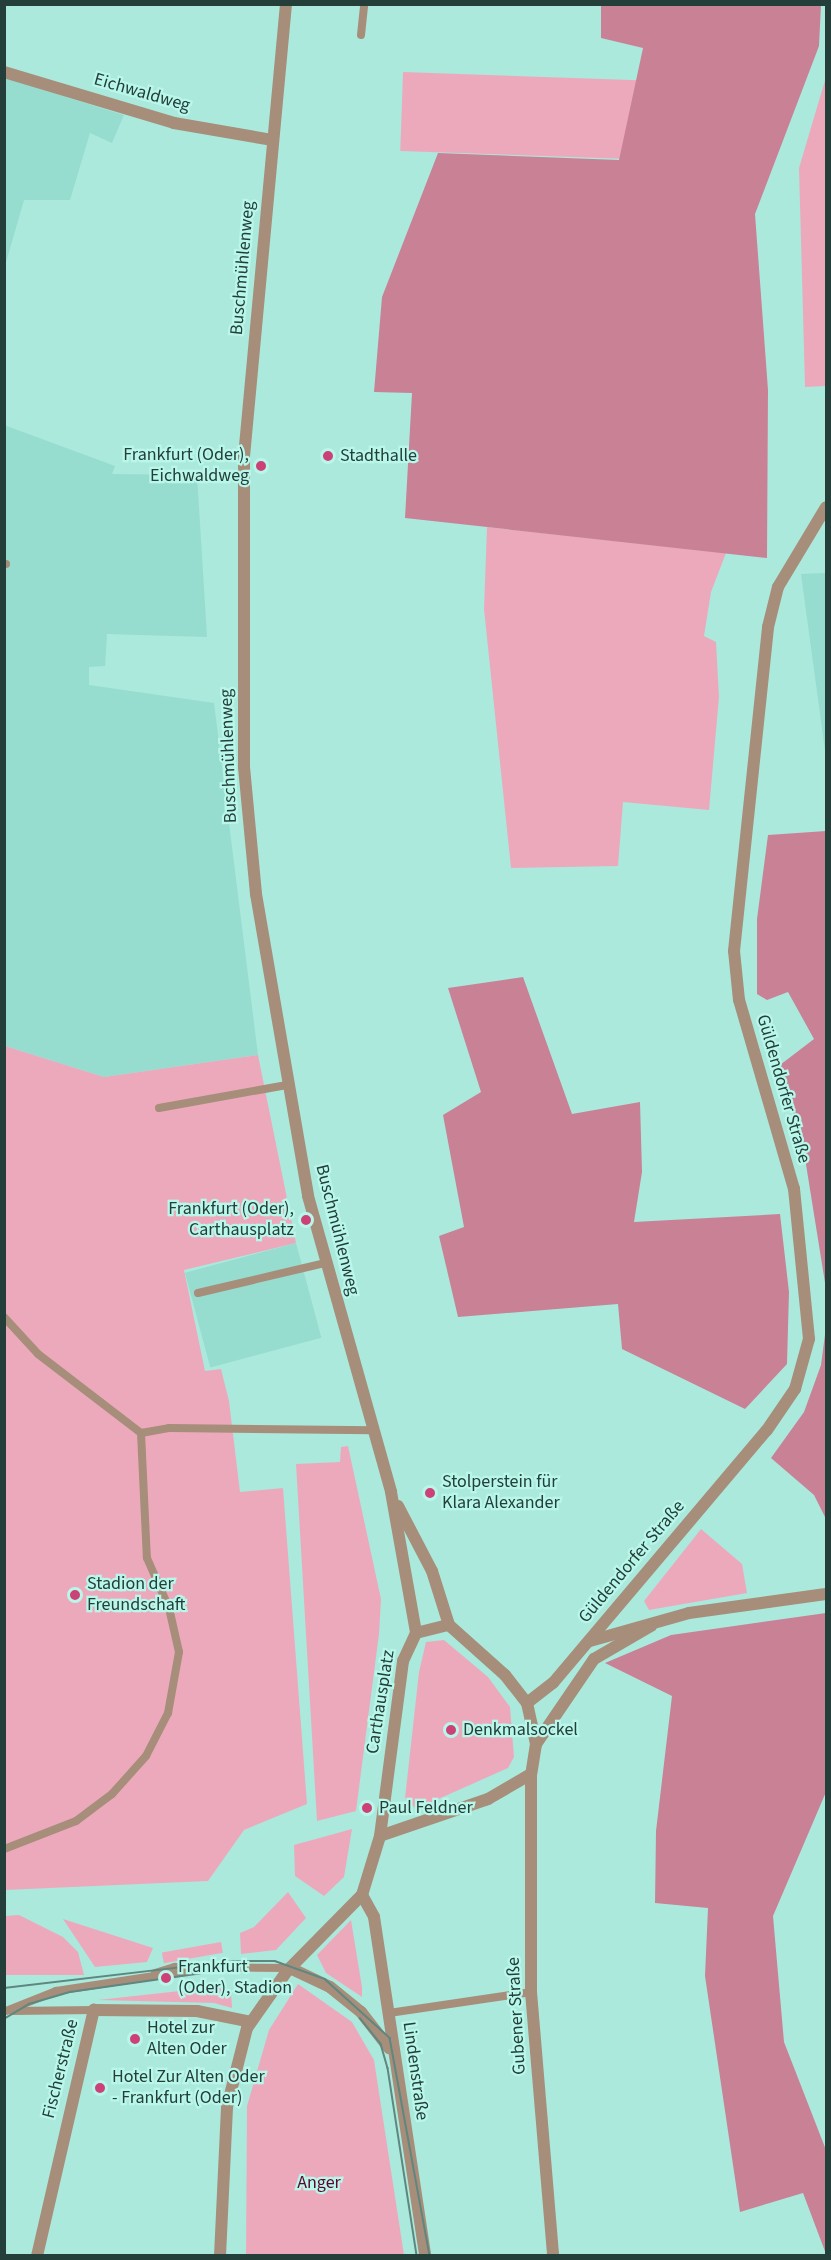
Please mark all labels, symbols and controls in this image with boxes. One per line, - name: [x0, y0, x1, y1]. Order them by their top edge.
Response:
- street label: Eichwaldweg: [91, 69, 193, 117]
- street label: Buschmühlenweg: [226, 200, 260, 336]
- place label: Frankfurt (Oder), Eichwaldweg: [123, 445, 249, 488]
- place label: Stadthalle: [340, 445, 417, 467]
- marker: Stadthalle: [321, 449, 335, 463]
- marker: Frankfurt (Oder), Eichwaldweg: [254, 459, 268, 473]
- street label: Buschmühlenweg: [216, 688, 242, 824]
- street label: Güldendorfer Straße: [751, 1012, 815, 1166]
- street label: Buschmühlenweg: [310, 1162, 364, 1298]
- place label: Frankfurt (Oder), Carthausplatz: [168, 1199, 294, 1242]
- marker: Frankfurt (Oder), Carthausplatz: [299, 1213, 313, 1227]
- place label: Stolperstein für Klara Alexander: [442, 1472, 560, 1514]
- marker: Stolperstein für Klara Alexander: [423, 1486, 437, 1500]
- street label: Güldendorfer Straße: [574, 1496, 690, 1628]
- place label: Stadion der Freundschaft: [87, 1574, 185, 1616]
- marker: Stadion der Freundschaft: [68, 1588, 82, 1602]
- street label: Carthausplatz: [362, 1648, 400, 1756]
- place label: Denkmalsockel: [463, 1719, 578, 1741]
- marker: Denkmalsockel: [444, 1723, 458, 1737]
- place label: Paul Feldner: [379, 1797, 473, 1819]
- marker: Paul Feldner: [360, 1801, 374, 1815]
- place label: Frankfurt (Oder), Stadion: [178, 1957, 292, 2000]
- street label: Gubener Straße: [503, 1957, 531, 2075]
- marker: Frankfurt (Oder), Stadion: [159, 1971, 173, 1985]
- street label: Fischerstraße: [38, 2017, 84, 2121]
- place label: Hotel zur Alten Oder: [147, 2018, 227, 2060]
- street label: Lindenstraße: [397, 2020, 433, 2122]
- marker: Hotel zur Alten Oder: [128, 2032, 142, 2046]
- place label: Hotel Zur Alten Oder - Frankfurt (Oder): [112, 2067, 265, 2110]
- marker: Hotel Zur Alten Oder - Frankfurt (Oder): [93, 2081, 107, 2095]
- park label: Anger: [297, 2172, 341, 2194]

